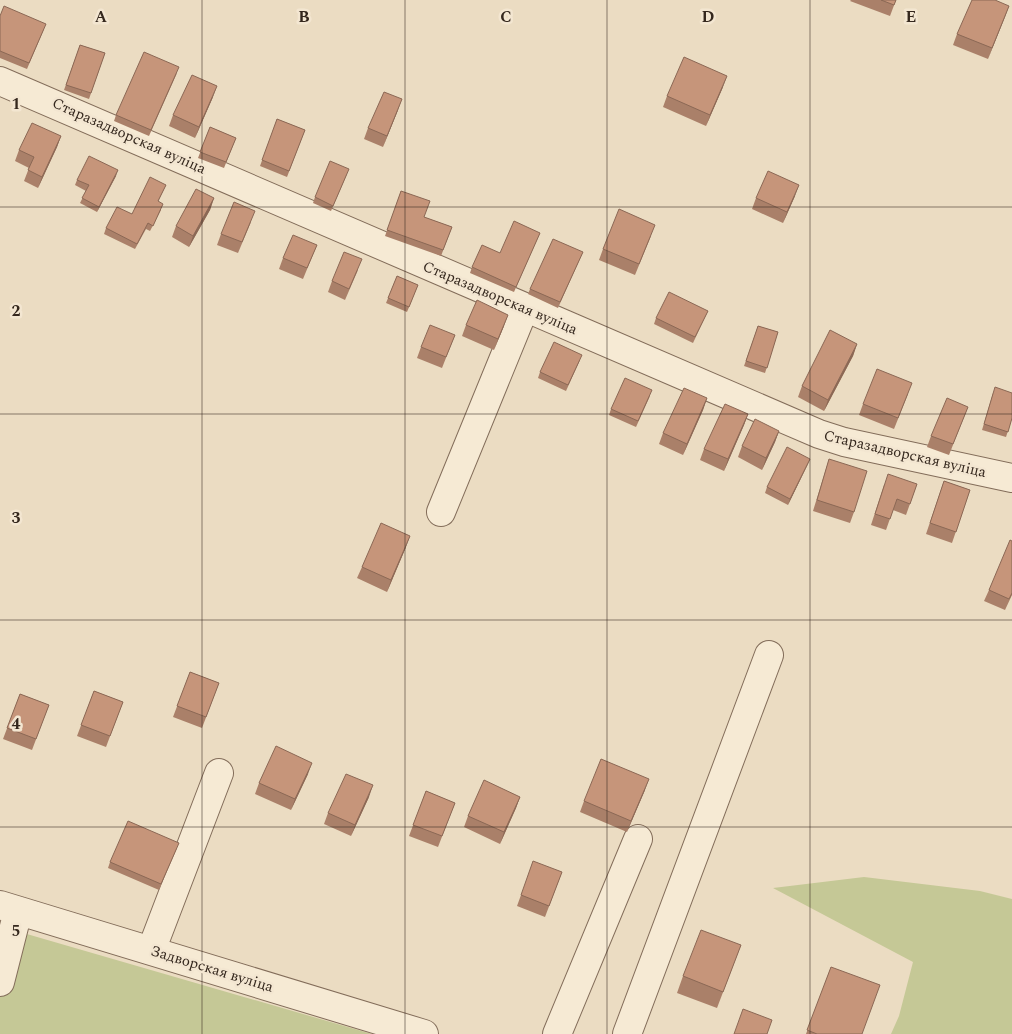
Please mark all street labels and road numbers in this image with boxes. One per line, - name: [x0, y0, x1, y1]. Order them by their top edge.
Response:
- street label: Старазадворская вуліца: [48, 92, 210, 181]
- street label: Старазадворская вуліца: [419, 255, 582, 341]
- street label: Старазадворская вуліца: [821, 424, 989, 484]
- street label: Задворская вуліца: [148, 939, 277, 999]

